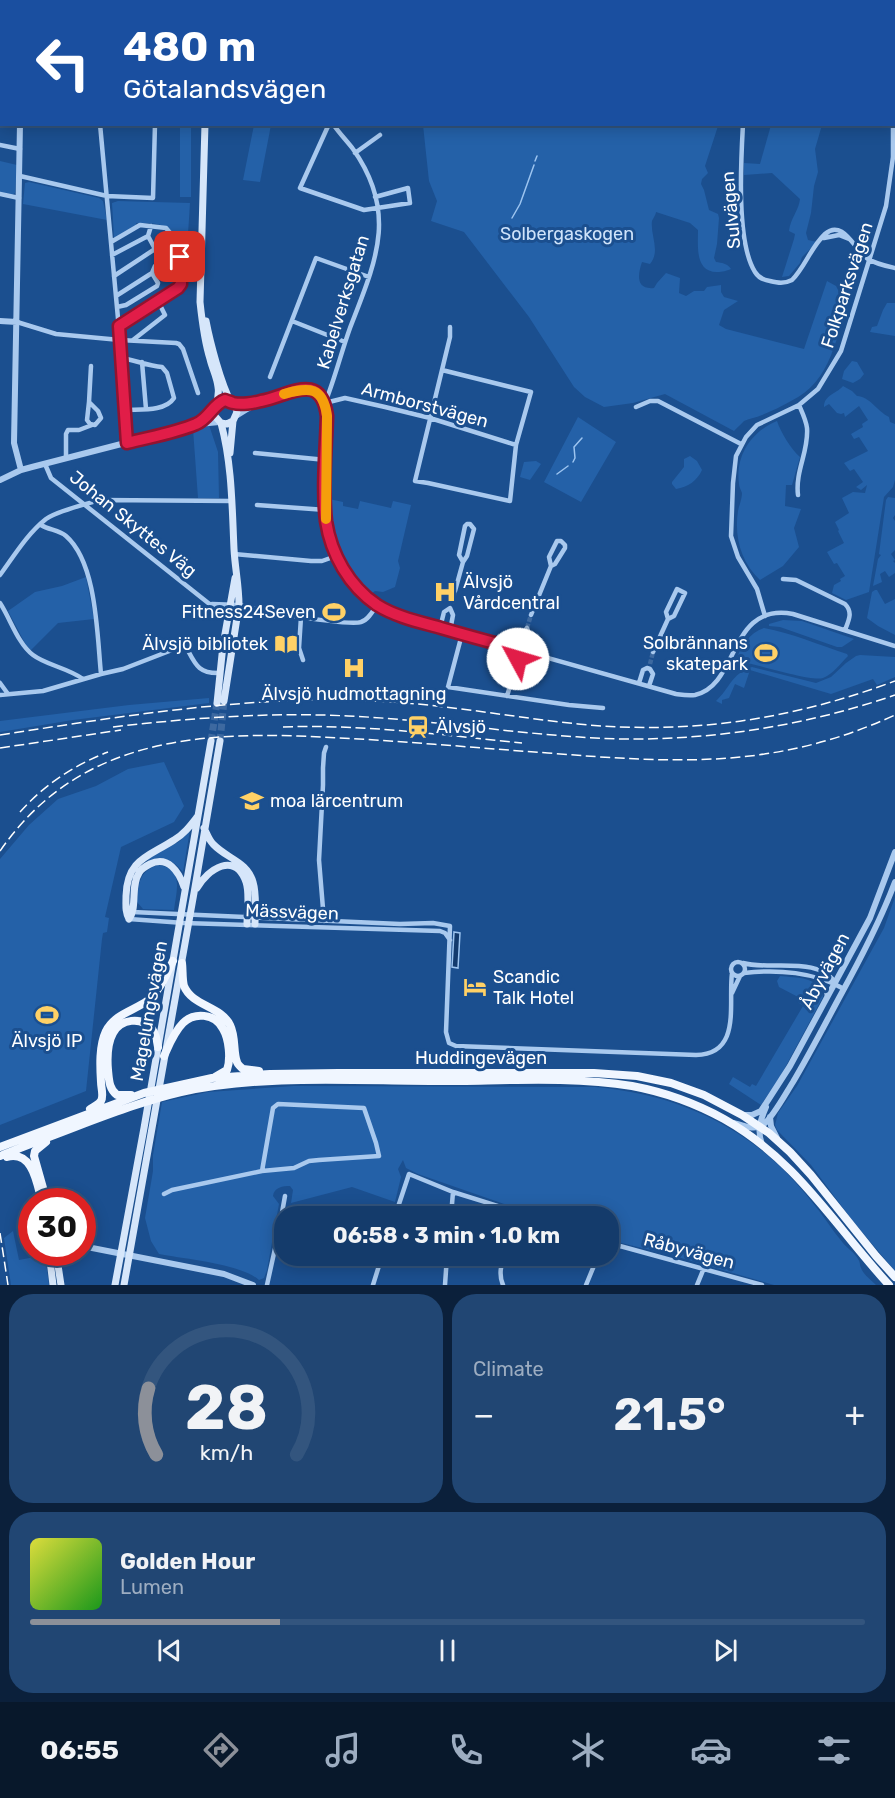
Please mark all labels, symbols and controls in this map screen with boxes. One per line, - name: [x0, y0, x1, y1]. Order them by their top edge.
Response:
- text: 480 m: [123, 22, 256, 72]
- icon: left: [24, 24, 102, 102]
- text: Götalandsvägen: [123, 73, 326, 105]
- street label: Sulvägen: [717, 170, 745, 250]
- street label: Folkparksvägen: [816, 219, 878, 351]
- park label: Solbergaskogen: [500, 223, 634, 245]
- pin: [154, 231, 205, 282]
- street label: Kabelverksgatan: [312, 232, 374, 372]
- icon: arrive: [163, 240, 196, 273]
- street label: Armborstvägen: [359, 378, 491, 432]
- street label: Johan Skyttes Väg: [65, 466, 201, 582]
- place label: Älvsjö Vårdcentral: [463, 571, 560, 614]
- hospital icon: Älvsjö Vårdcentral: [432, 579, 458, 605]
- sports icon: Fitness24Seven: [321, 599, 347, 625]
- place label: Fitness24Seven: [182, 601, 316, 623]
- position arrow: [486, 627, 550, 691]
- library icon: Älvsjö bibliotek: [273, 631, 299, 657]
- place label: Solbrännans skatepark: [643, 632, 749, 675]
- place label: Älvsjö bibliotek: [142, 633, 269, 655]
- sports icon: Solbrännans skatepark: [753, 640, 779, 666]
- hospital icon: Älvsjö hudmottagning: [341, 655, 367, 681]
- place label: Älvsjö hudmottagning: [261, 683, 447, 705]
- station icon: Älvsjö: [405, 714, 431, 740]
- place label: Älvsjö: [436, 716, 486, 738]
- school or university icon: moa lärcentrum: [239, 788, 265, 814]
- place label: moa lärcentrum: [270, 790, 403, 812]
- street label: Mässvägen: [245, 899, 339, 925]
- street label: Åbyvägen: [796, 929, 854, 1013]
- street label: Magelungsvägen: [126, 939, 172, 1083]
- place label: Scandic Talk Hotel: [493, 966, 574, 1009]
- hotel icon: Scandic Talk Hotel: [462, 974, 488, 1000]
- sports icon: Älvsjö IP: [34, 1002, 60, 1028]
- place label: Älvsjö IP: [11, 1030, 83, 1052]
- street label: Huddingevägen: [415, 1047, 547, 1069]
- speed limit sign: 30: [18, 1188, 96, 1266]
- text: 06:58 · 3 min · 1.0 km: [333, 1222, 560, 1249]
- street label: Råbyvägen: [641, 1228, 737, 1274]
- text: Climate: [473, 1357, 544, 1381]
- text: 28: [185, 1371, 267, 1445]
- text: 21.5°: [613, 1388, 725, 1441]
- text: −: [473, 1395, 494, 1434]
- text: +: [844, 1395, 865, 1434]
- text: km/h: [199, 1441, 253, 1466]
- text: Golden Hour: [120, 1548, 255, 1575]
- text: Lumen: [120, 1575, 184, 1599]
- icon: previous: [153, 1634, 186, 1667]
- icon: pause: [431, 1634, 464, 1667]
- icon: next: [709, 1634, 742, 1667]
- icon: directions: [200, 1729, 242, 1771]
- icon: music: [322, 1729, 364, 1771]
- icon: phone: [445, 1729, 487, 1771]
- icon: climate: [567, 1729, 609, 1771]
- icon: car: [690, 1729, 732, 1771]
- icon: filters: [813, 1729, 855, 1771]
- text: 06:55: [40, 1734, 119, 1766]

